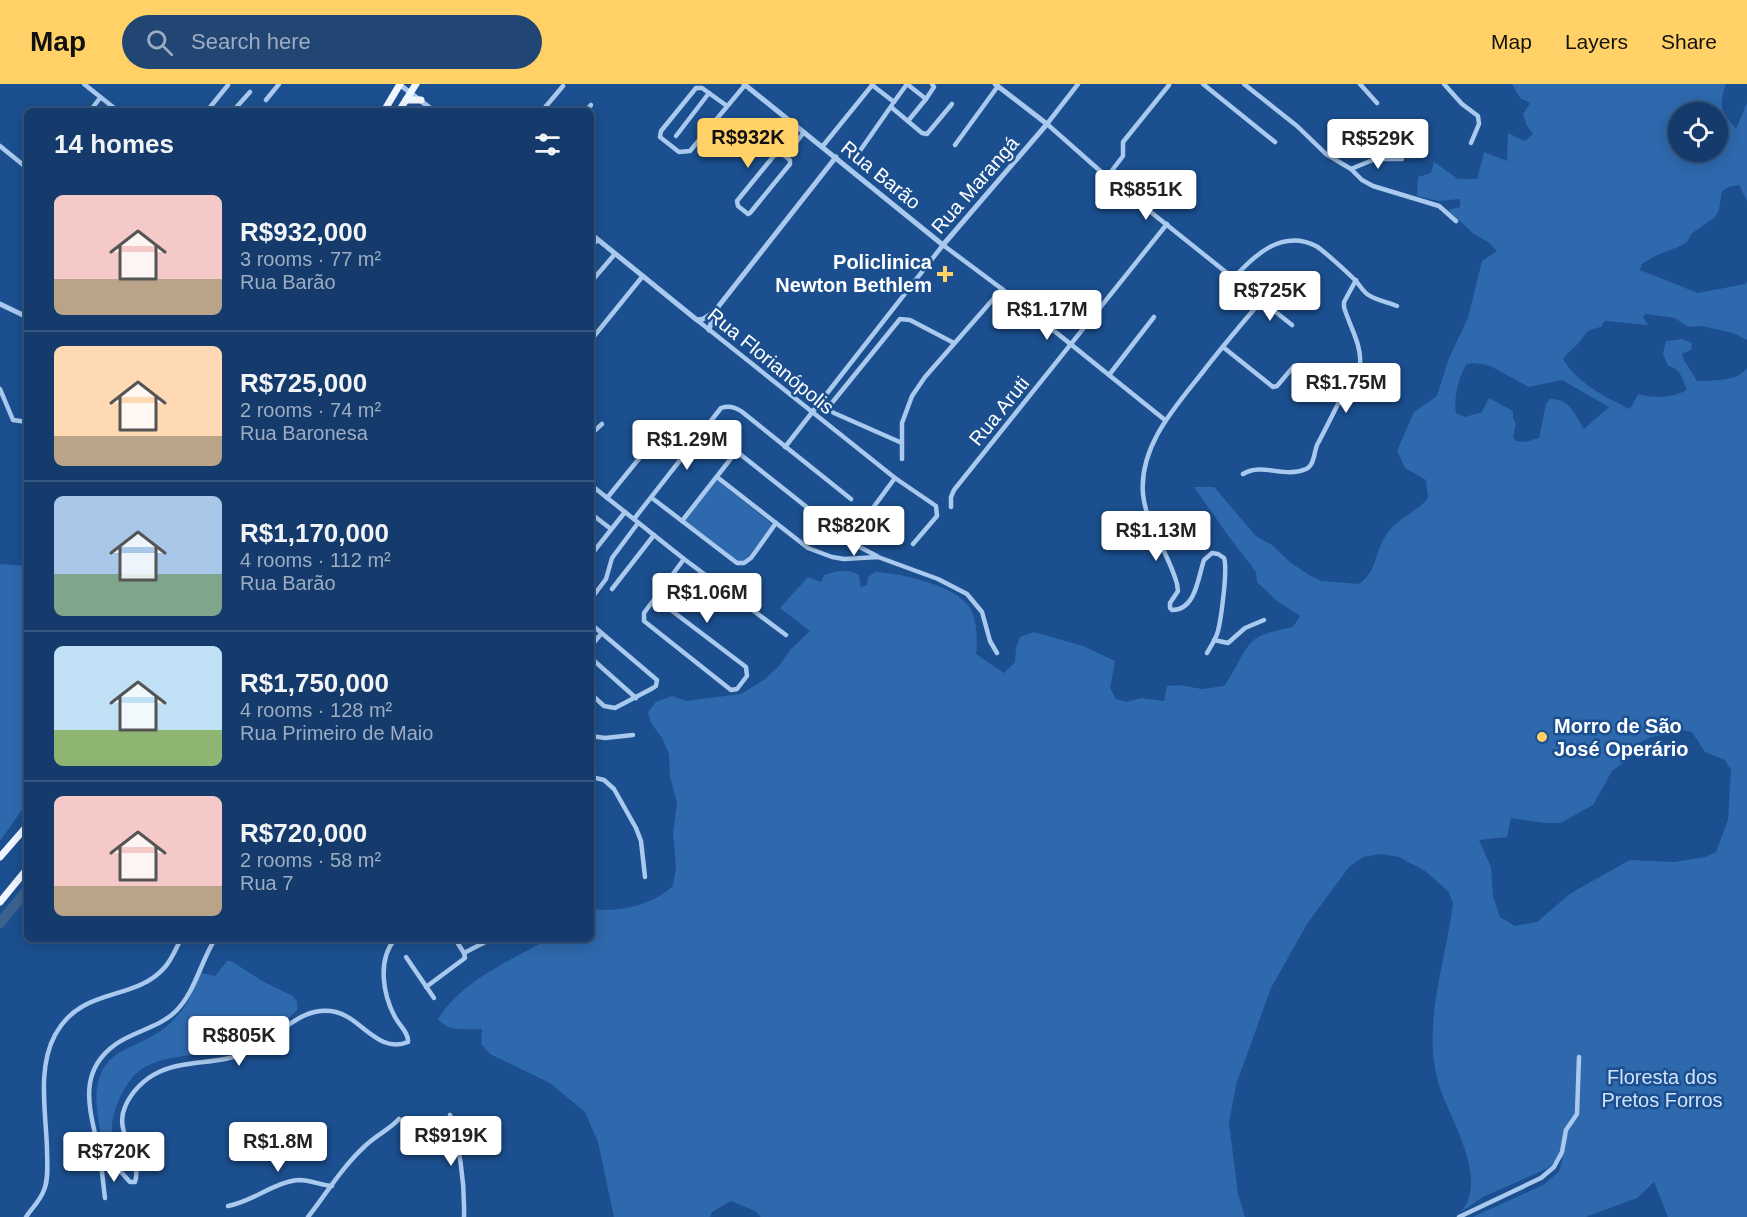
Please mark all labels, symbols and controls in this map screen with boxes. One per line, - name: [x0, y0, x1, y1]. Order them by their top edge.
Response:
- search box: [122, 15, 542, 69]
- text: Map: [30, 26, 86, 57]
- icon: search: [143, 26, 176, 59]
- text: Search here: [191, 29, 311, 54]
- text: Map: [1491, 30, 1532, 53]
- text: Layers: [1565, 30, 1628, 53]
- text: Share: [1661, 30, 1717, 53]
- map controls: [1668, 102, 1728, 162]
- button: locate: [1668, 102, 1728, 162]
- pin: R$932K: [699, 118, 797, 169]
- pin: R$529K: [1329, 119, 1427, 170]
- text: R$932K: [711, 126, 785, 148]
- text: R$529K: [1341, 127, 1415, 149]
- icon: filters: [531, 128, 564, 161]
- text: 14 homes: [54, 129, 174, 159]
- street label: Rua Marangá: [927, 131, 1024, 238]
- street label: Rua Barão: [837, 136, 925, 214]
- pin: R$851K: [1097, 170, 1195, 221]
- text: R$851K: [1109, 178, 1183, 200]
- text: R$932,000: [240, 217, 367, 247]
- icon: home: [102, 219, 174, 291]
- text: 3 rooms · 77 m²: [240, 248, 381, 270]
- place label: Policlinica Newton Bethlem: [775, 251, 933, 296]
- marker: Policlinica Newton Bethlem: [936, 265, 954, 283]
- text: Rua Barão: [240, 271, 336, 293]
- pin: R$725K: [1221, 271, 1319, 322]
- text: R$725K: [1233, 279, 1307, 301]
- pin: R$1.17M: [992, 290, 1102, 341]
- text: R$1.17M: [1006, 298, 1088, 320]
- street label: Rua Florianópolis: [704, 303, 838, 419]
- pin: R$1.75M: [1291, 363, 1401, 414]
- text: R$725,000: [240, 368, 367, 398]
- icon: home: [102, 370, 174, 442]
- text: R$1.75M: [1305, 371, 1387, 393]
- street label: Rua Aruti: [965, 372, 1033, 450]
- text: 2 rooms · 74 m²: [240, 399, 381, 421]
- pin: R$1.29M: [632, 420, 742, 471]
- text: Rua Baronesa: [240, 422, 368, 444]
- text: R$1.29M: [646, 428, 728, 450]
- pin: R$820K: [805, 506, 903, 557]
- pin: R$1.13M: [1101, 511, 1211, 562]
- text: R$820K: [817, 514, 891, 536]
- text: R$1,170,000: [240, 518, 389, 548]
- text: R$1.13M: [1115, 519, 1197, 541]
- icon: home: [102, 520, 174, 592]
- text: 4 rooms · 112 m²: [240, 549, 391, 571]
- text: Rua Barão: [240, 572, 336, 594]
- pin: R$1.06M: [652, 573, 762, 624]
- text: R$1.06M: [666, 581, 748, 603]
- text: R$1,750,000: [240, 668, 389, 698]
- icon: home: [102, 670, 174, 742]
- text: 4 rooms · 128 m²: [240, 699, 392, 721]
- place label: Morro de São José Operário: [1554, 715, 1689, 760]
- text: Rua Primeiro de Maio: [240, 722, 433, 744]
- marker: Morro de São José Operário: [1535, 730, 1549, 744]
- text: R$720,000: [240, 818, 367, 848]
- icon: home: [102, 820, 174, 892]
- text: 2 rooms · 58 m²: [240, 849, 381, 871]
- text: Rua 7: [240, 872, 293, 894]
- pin: R$805K: [190, 1016, 288, 1067]
- text: R$805K: [202, 1024, 276, 1046]
- park label: Floresta dos Pretos Forros: [1601, 1066, 1723, 1111]
- pin: R$919K: [402, 1116, 500, 1167]
- pin: R$1.8M: [229, 1122, 327, 1173]
- text: R$919K: [414, 1124, 488, 1146]
- text: R$1.8M: [243, 1130, 313, 1152]
- pin: R$720K: [65, 1132, 163, 1183]
- text: R$720K: [77, 1140, 151, 1162]

